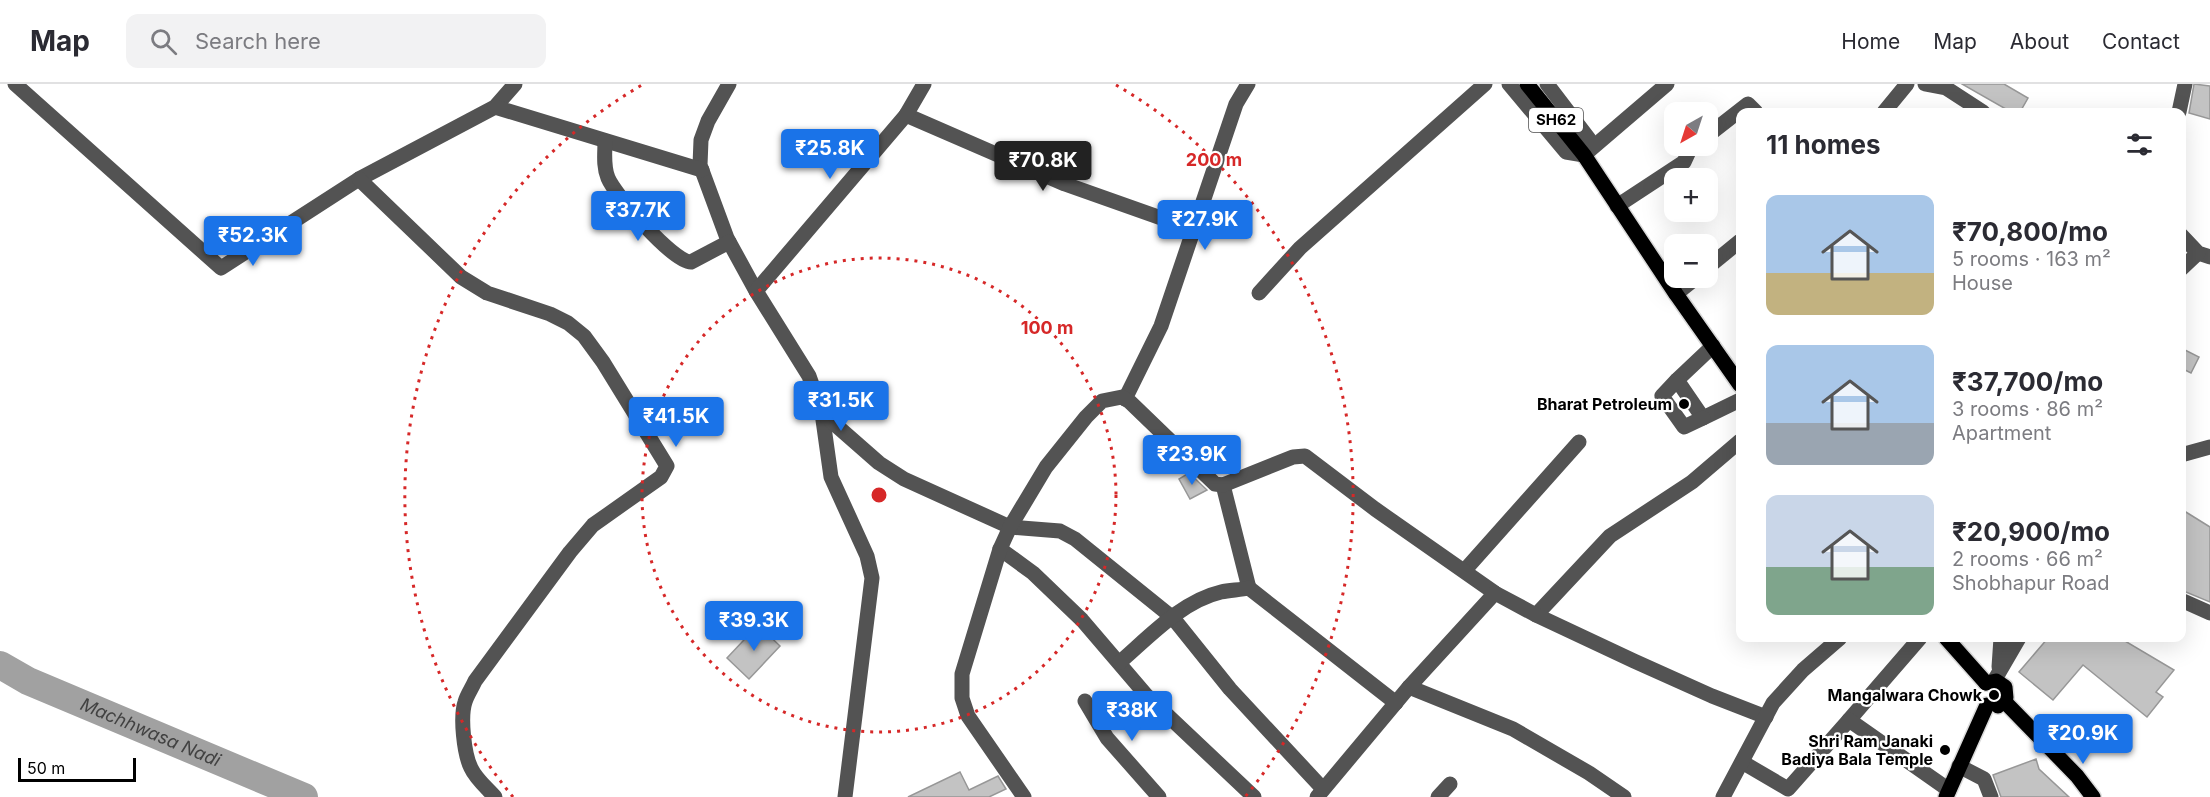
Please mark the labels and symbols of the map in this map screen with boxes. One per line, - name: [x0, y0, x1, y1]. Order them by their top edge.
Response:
- north arrow: [1664, 102, 1718, 156]
- road number: SH62: [1529, 108, 1583, 132]
- pin: ₹25.8K: [781, 129, 879, 180]
- pin: ₹70.8K: [994, 141, 1092, 192]
- text: 200 m: [1186, 149, 1242, 170]
- pin: ₹37.7K: [589, 191, 687, 242]
- pin: ₹27.9K: [1156, 200, 1254, 251]
- pin: ₹52.3K: [204, 216, 302, 267]
- text: 100 m: [1021, 317, 1073, 338]
- pin: ₹31.5K: [792, 381, 890, 432]
- place label: Bharat Petroleum: [1537, 394, 1672, 414]
- pin: ₹41.5K: [627, 397, 725, 448]
- marker: Bharat Petroleum: [1677, 397, 1691, 411]
- pin: ₹23.9K: [1143, 435, 1241, 486]
- centre of rings: [869, 485, 889, 505]
- pin: ₹39.3K: [705, 601, 803, 652]
- place label: Mangalwara Chowk: [1828, 685, 1983, 705]
- marker: Mangalwara Chowk: [1987, 688, 2001, 702]
- pin: ₹38K: [1096, 691, 1168, 742]
- water label: Machhwasa Nadi: [77, 693, 224, 771]
- pin: ₹20.9K: [2034, 714, 2132, 765]
- place label: Shri Ram Janaki Badiya Bala Temple: [1781, 731, 1933, 769]
- marker: Shri Ram Janaki Badiya Bala Temple: [1938, 743, 1952, 757]
- scale bar: [18, 755, 136, 782]

